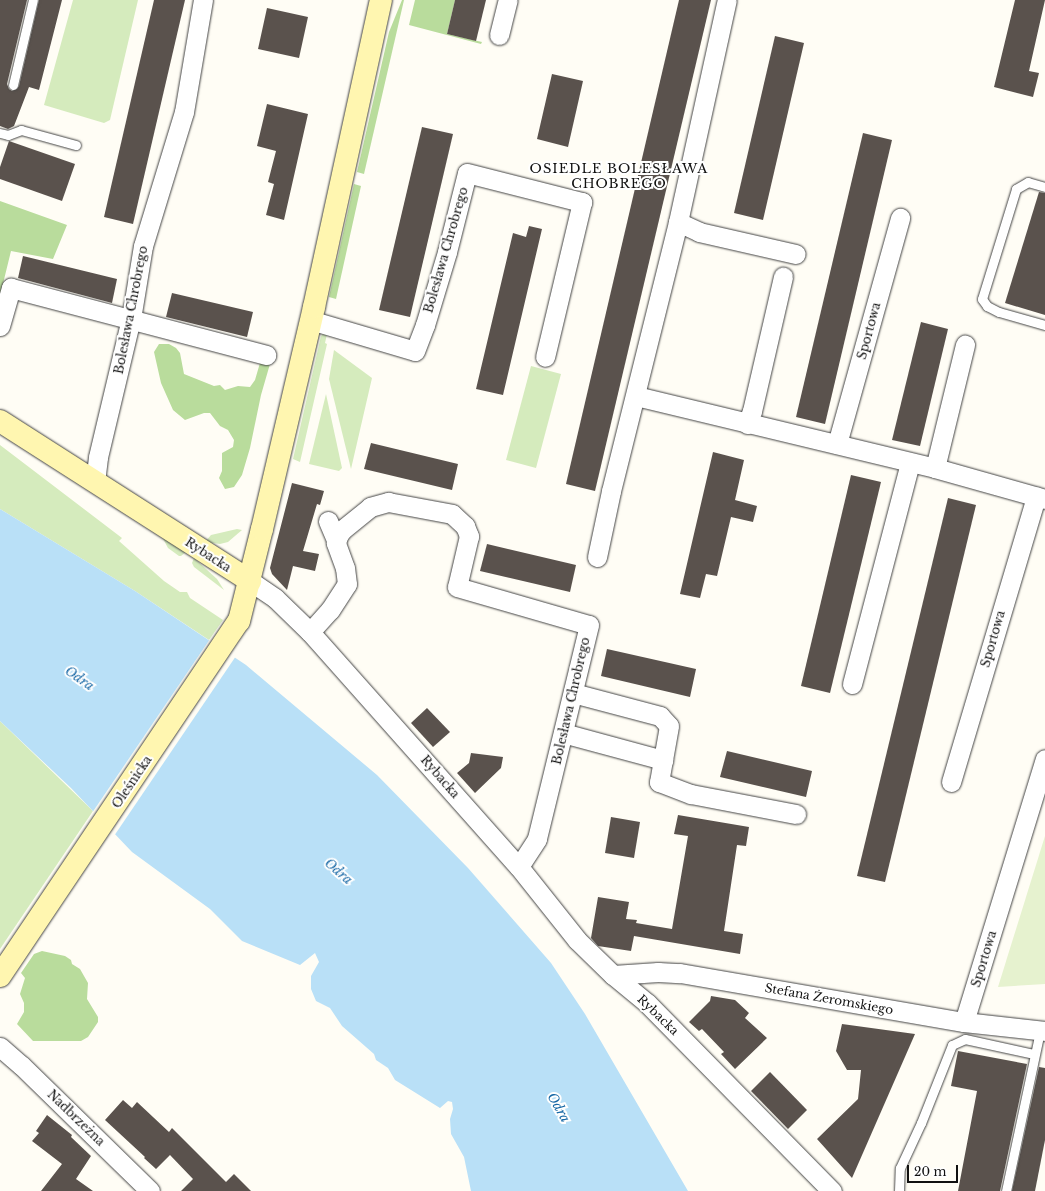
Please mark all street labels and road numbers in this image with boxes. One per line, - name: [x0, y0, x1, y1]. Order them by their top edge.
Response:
- street label: Bolesława Chrobrego: [421, 185, 471, 315]
- street label: Bolesława Chrobrego: [111, 245, 151, 375]
- street label: Sportowa: [855, 301, 883, 361]
- street label: Rybacka: [182, 535, 234, 575]
- street label: Sportowa: [978, 609, 1008, 669]
- street label: Bolesława Chrobrego: [549, 636, 593, 766]
- street label: Oleśnicka: [109, 753, 155, 811]
- street label: Rybacka: [418, 753, 462, 801]
- street label: Sportowa: [969, 929, 999, 989]
- street label: Stefana Żeromskiego: [764, 981, 894, 1017]
- street label: Rybacka: [634, 992, 682, 1038]
- street label: Nadbrzeżna: [44, 1087, 108, 1149]

